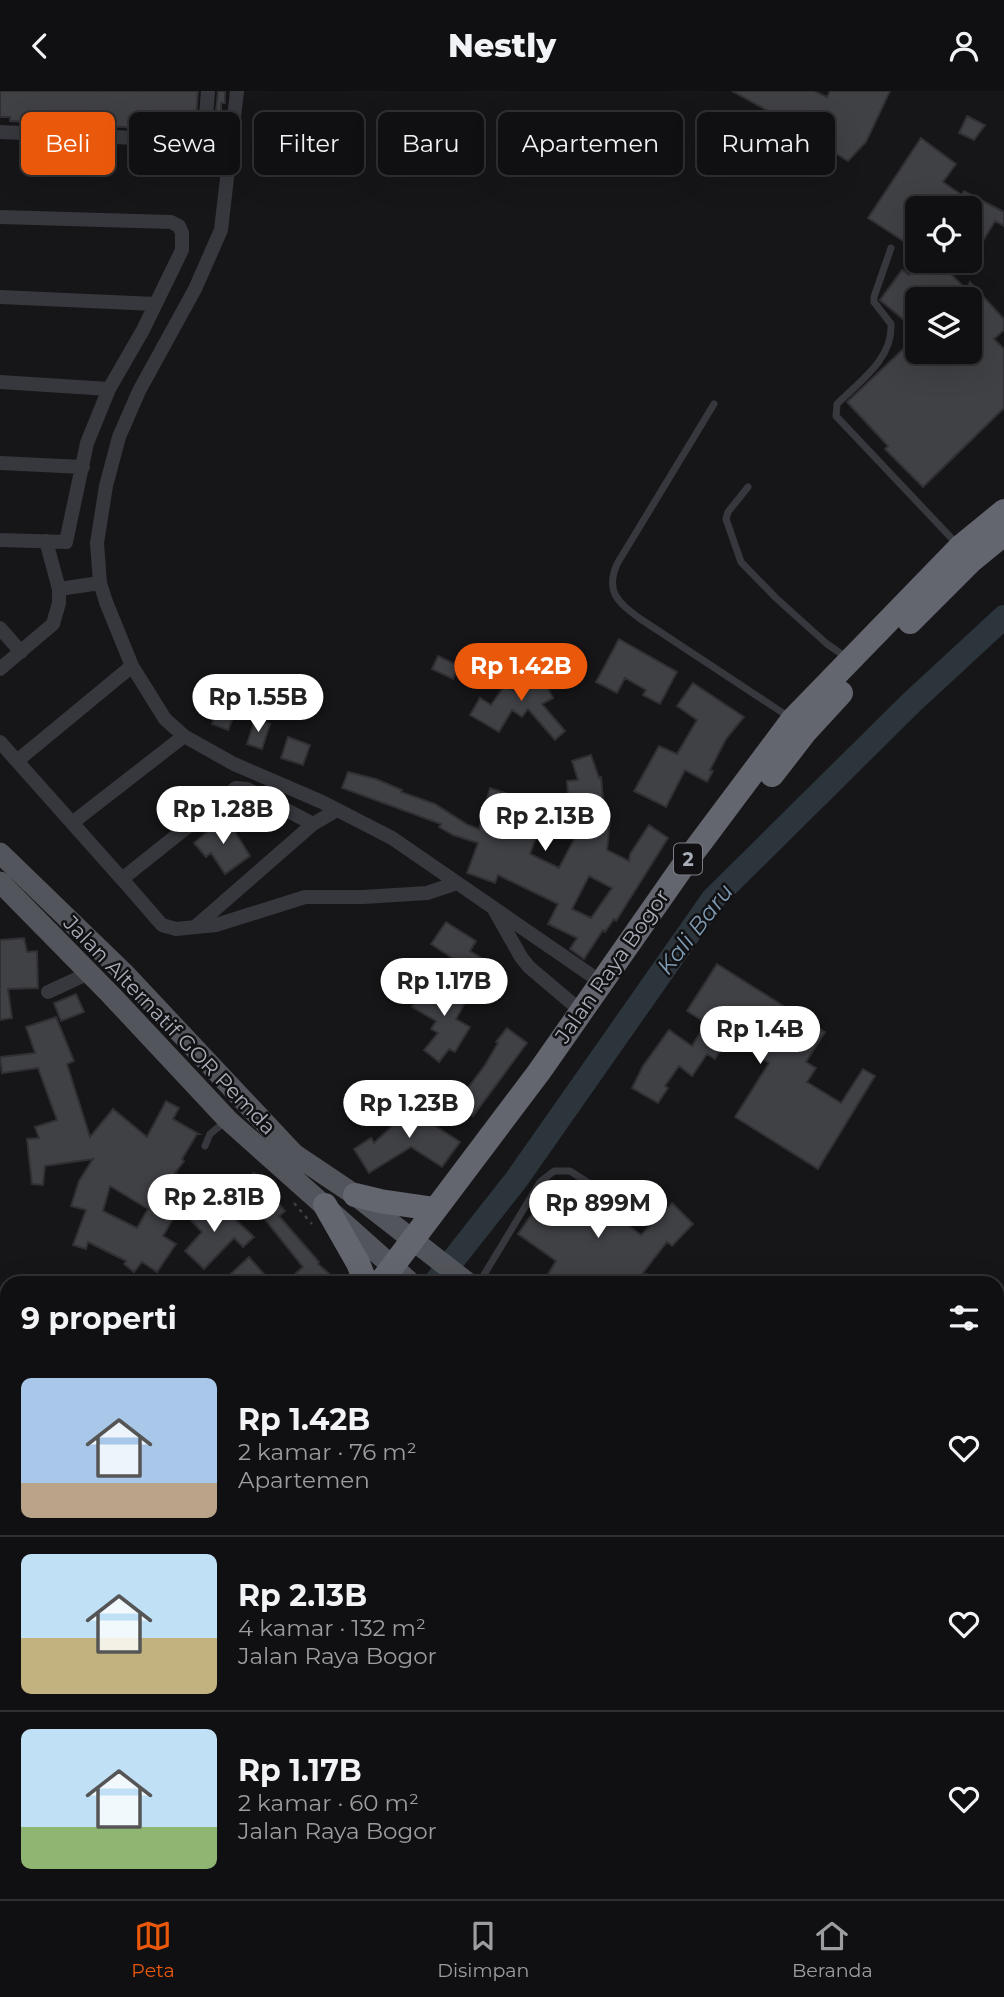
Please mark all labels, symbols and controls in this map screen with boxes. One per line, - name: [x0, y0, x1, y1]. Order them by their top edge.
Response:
- text: Nestly: [448, 26, 556, 65]
- icon: back: [21, 27, 59, 65]
- icon: person: [945, 27, 983, 65]
- chip: Beli: [21, 112, 115, 175]
- chip: Sewa: [129, 112, 240, 175]
- chip: Filter: [254, 112, 364, 175]
- chip: Baru: [378, 112, 484, 175]
- chip: Apartemen: [498, 112, 683, 175]
- chip: Rumah: [697, 112, 835, 175]
- map controls: [905, 196, 982, 364]
- button: locate: [905, 196, 982, 273]
- button: layers: [905, 287, 982, 364]
- pin: Rp 1.42B: [449, 643, 593, 703]
- text: Rp 1.42B: [470, 652, 572, 680]
- pin: Rp 1.55B: [186, 675, 330, 734]
- text: Rp 1.55B: [208, 683, 308, 711]
- pin: Rp 1.28B: [151, 787, 295, 846]
- pin: Rp 2.13B: [473, 793, 617, 853]
- text: Rp 1.28B: [173, 795, 273, 823]
- text: Rp 2.13B: [496, 802, 594, 830]
- road number: 2: [674, 843, 702, 874]
- water label: Kali Baru: [651, 878, 739, 980]
- street label: Jalan Raya Bogor: [549, 884, 674, 1048]
- street label: Jalan Alternatif GOR Pemda: [58, 910, 281, 1140]
- pin: Rp 1.17B: [372, 958, 516, 1018]
- text: Rp 1.17B: [397, 967, 491, 995]
- pin: Rp 1.4B: [695, 1007, 825, 1066]
- text: Rp 1.4B: [716, 1015, 804, 1043]
- pin: Rp 1.23B: [337, 1081, 481, 1140]
- text: Rp 1.23B: [359, 1089, 459, 1117]
- pin: Rp 2.81B: [142, 1175, 286, 1234]
- pin: Rp 899M: [533, 1181, 663, 1240]
- text: Rp 2.81B: [163, 1183, 265, 1211]
- text: Rp 899M: [545, 1189, 651, 1217]
- icon: filters: [945, 1299, 983, 1337]
- text: 9 properti: [21, 1300, 177, 1337]
- text: Rp 1.42B: [238, 1401, 370, 1438]
- icon: home: [77, 1406, 161, 1490]
- icon: heart: [945, 1429, 983, 1467]
- text: 2 kamar · 76 m²: [238, 1438, 417, 1466]
- text: Apartemen: [238, 1466, 370, 1494]
- text: Rp 2.13B: [238, 1577, 367, 1614]
- icon: home: [77, 1582, 161, 1666]
- icon: heart: [945, 1605, 983, 1643]
- text: 4 kamar · 132 m²: [238, 1614, 426, 1642]
- text: Jalan Raya Bogor: [238, 1642, 437, 1670]
- text: Rp 1.17B: [238, 1752, 362, 1789]
- icon: home: [77, 1757, 161, 1841]
- icon: heart: [945, 1780, 983, 1818]
- text: 2 kamar · 60 m²: [238, 1789, 419, 1817]
- text: Jalan Raya Bogor: [238, 1817, 437, 1845]
- tab: Peta: [131, 1917, 175, 1982]
- tab: Disimpan: [437, 1917, 529, 1982]
- tab: Beranda: [792, 1917, 873, 1982]

